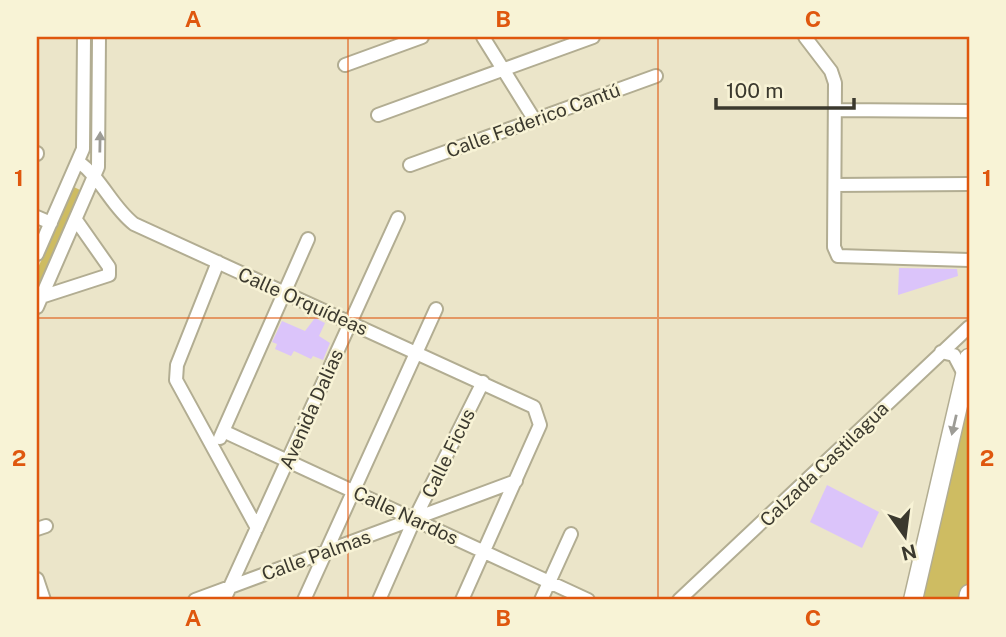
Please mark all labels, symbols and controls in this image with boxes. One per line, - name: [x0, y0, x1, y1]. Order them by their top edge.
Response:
- text: A: [185, 5, 202, 32]
- text: B: [495, 5, 511, 32]
- text: C: [805, 5, 821, 32]
- scale bar: [716, 66, 854, 110]
- street label: Calle Federico Cantú: [443, 78, 623, 162]
- text: 100 m: [726, 78, 783, 103]
- one-way arrow: [94, 131, 105, 153]
- text: 1: [14, 164, 24, 191]
- text: 1: [982, 164, 992, 191]
- street label: Calle Orquídeas: [235, 263, 371, 339]
- street label: Avenida Dalias: [275, 346, 347, 472]
- street label: Calzada Castilagua: [755, 397, 893, 531]
- street label: Calle Ficus: [417, 405, 479, 501]
- one-way arrow: [948, 414, 959, 436]
- text: 2: [12, 444, 26, 471]
- text: 2: [980, 444, 994, 471]
- street label: Calle Nardos: [350, 481, 462, 549]
- north arrow: [870, 500, 940, 570]
- street label: Calle Palmas: [259, 525, 373, 585]
- text: N: [899, 540, 919, 565]
- text: A: [185, 604, 202, 631]
- text: B: [495, 604, 511, 631]
- text: C: [805, 604, 821, 631]

